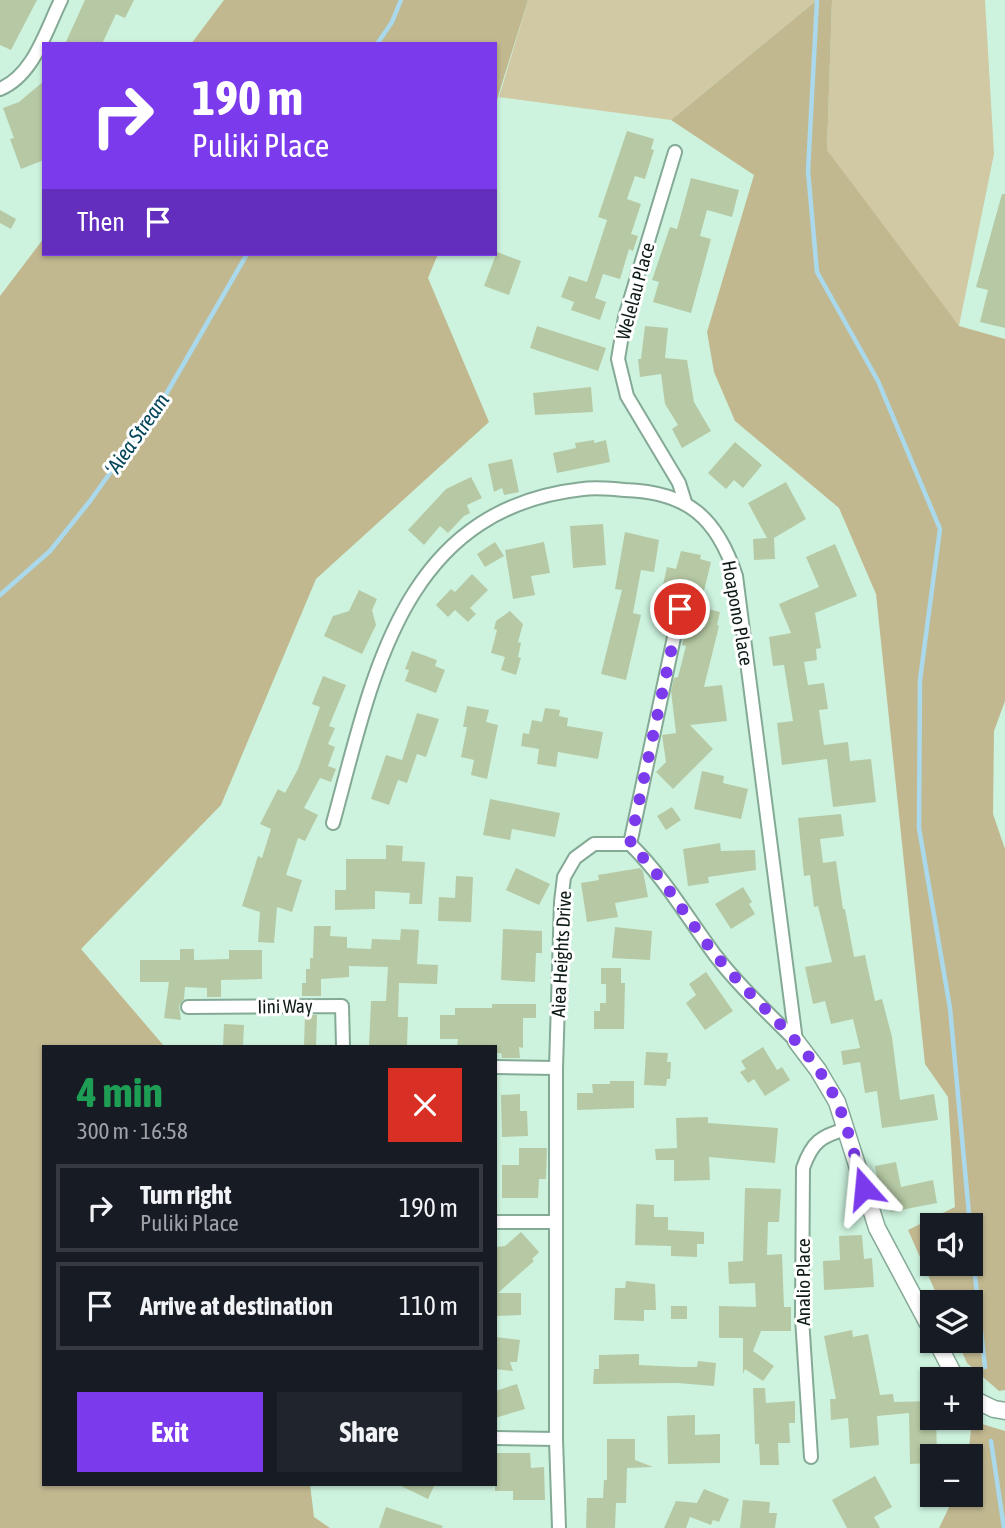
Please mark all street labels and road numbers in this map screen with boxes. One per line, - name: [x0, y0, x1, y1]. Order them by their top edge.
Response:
- street label: Welelau Place: [611, 240, 659, 342]
- street label: Hoapono Place: [718, 559, 758, 667]
- street label: Aiea Heights Drive: [547, 890, 575, 1018]
- street label: Iini Way: [257, 995, 313, 1017]
- street label: Analio Place: [792, 1238, 814, 1326]

